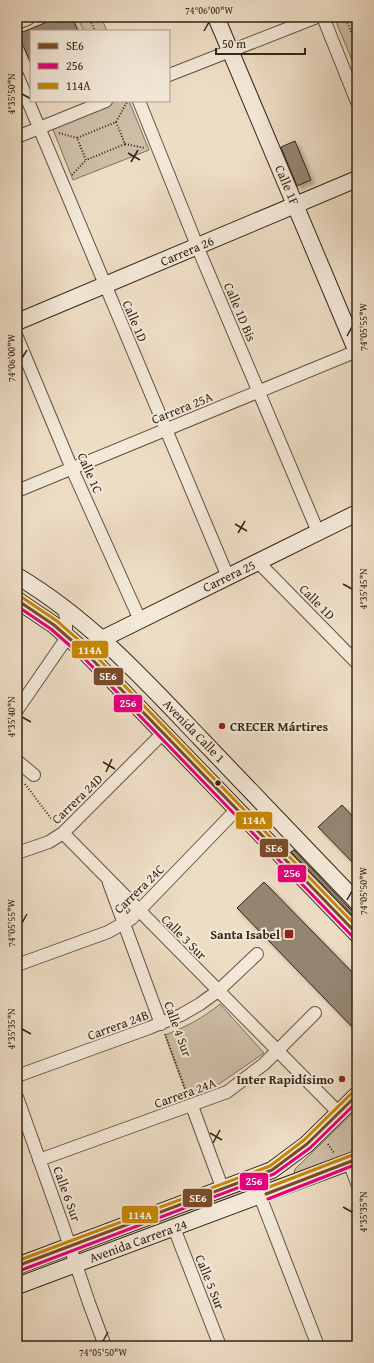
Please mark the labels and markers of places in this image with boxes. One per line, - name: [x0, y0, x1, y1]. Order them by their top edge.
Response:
- place label: CRECER Mártires: [230, 717, 329, 736]
- marker: CRECER Mártires: [217, 721, 227, 731]
- unlabelled marker: [213, 778, 223, 788]
- place label: Santa Isabel: [210, 925, 280, 944]
- marker: Santa Isabel: [283, 928, 295, 940]
- place label: Inter Rapidísimo: [236, 1070, 334, 1089]
- marker: Inter Rapidísimo: [337, 1074, 347, 1084]

